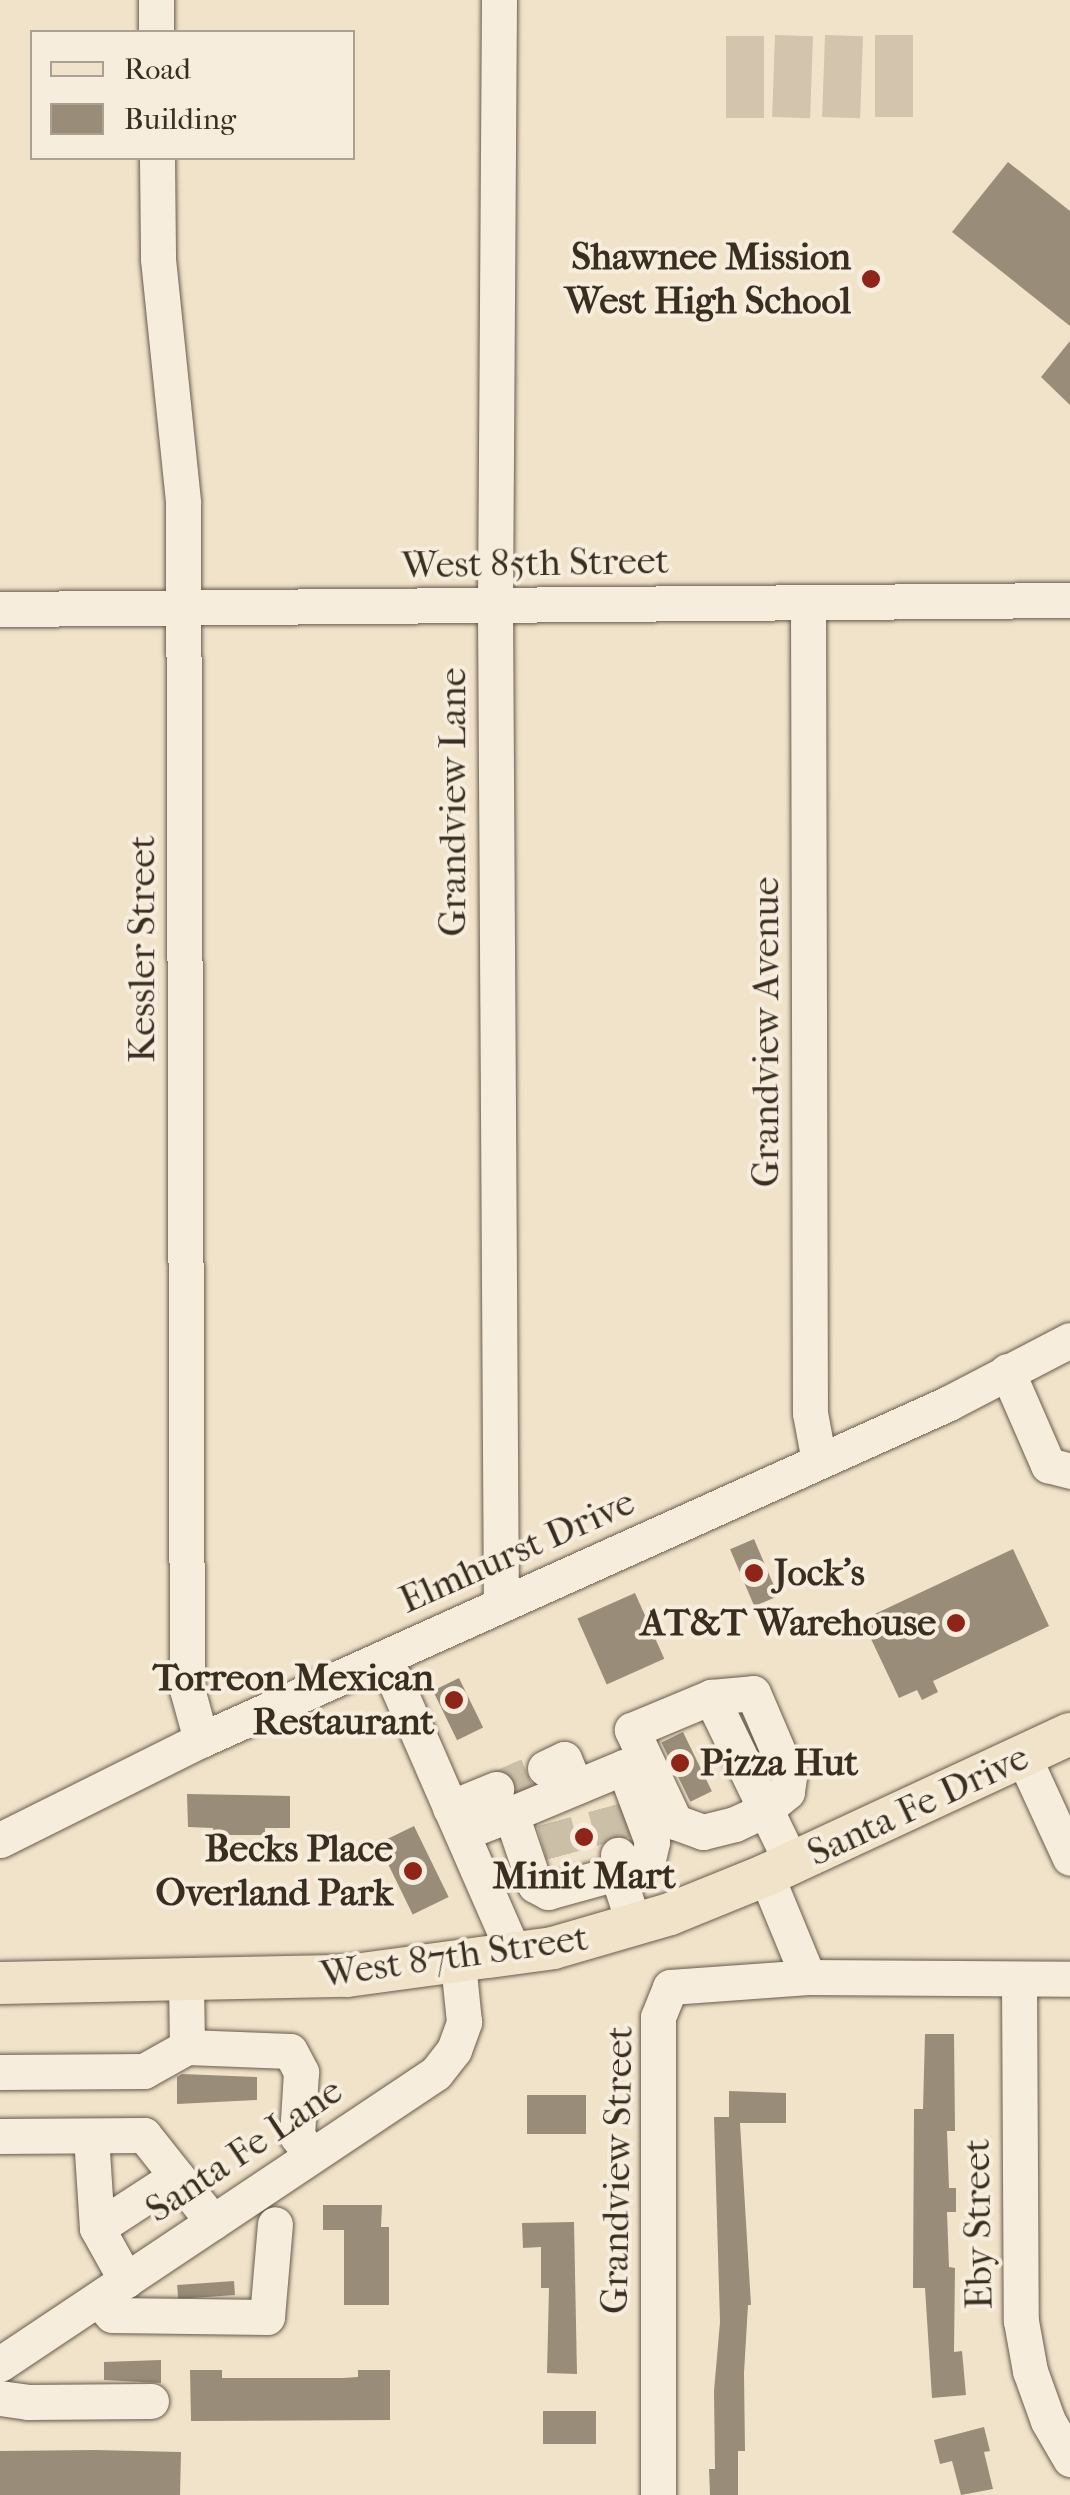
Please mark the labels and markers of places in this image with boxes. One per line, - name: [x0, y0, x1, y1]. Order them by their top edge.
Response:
- place label: Shawnee Mission West High School: [565, 234, 851, 323]
- marker: Shawnee Mission West High School: [860, 268, 882, 290]
- place label: Jock's: [774, 1550, 865, 1596]
- marker: Jock's: [743, 1562, 765, 1584]
- place label: AT&T Warehouse: [640, 1600, 936, 1646]
- marker: AT&T Warehouse: [945, 1612, 967, 1634]
- place label: Torreon Mexican Restaurant: [153, 1655, 434, 1745]
- marker: Torreon Mexican Restaurant: [443, 1689, 465, 1711]
- place label: Pizza Hut: [700, 1740, 858, 1786]
- marker: Pizza Hut: [669, 1752, 691, 1774]
- place label: Becks Place Overland Park: [156, 1826, 393, 1916]
- marker: Minit Mart: [573, 1826, 595, 1848]
- place label: Minit Mart: [492, 1853, 676, 1899]
- marker: Becks Place Overland Park: [402, 1860, 424, 1882]

